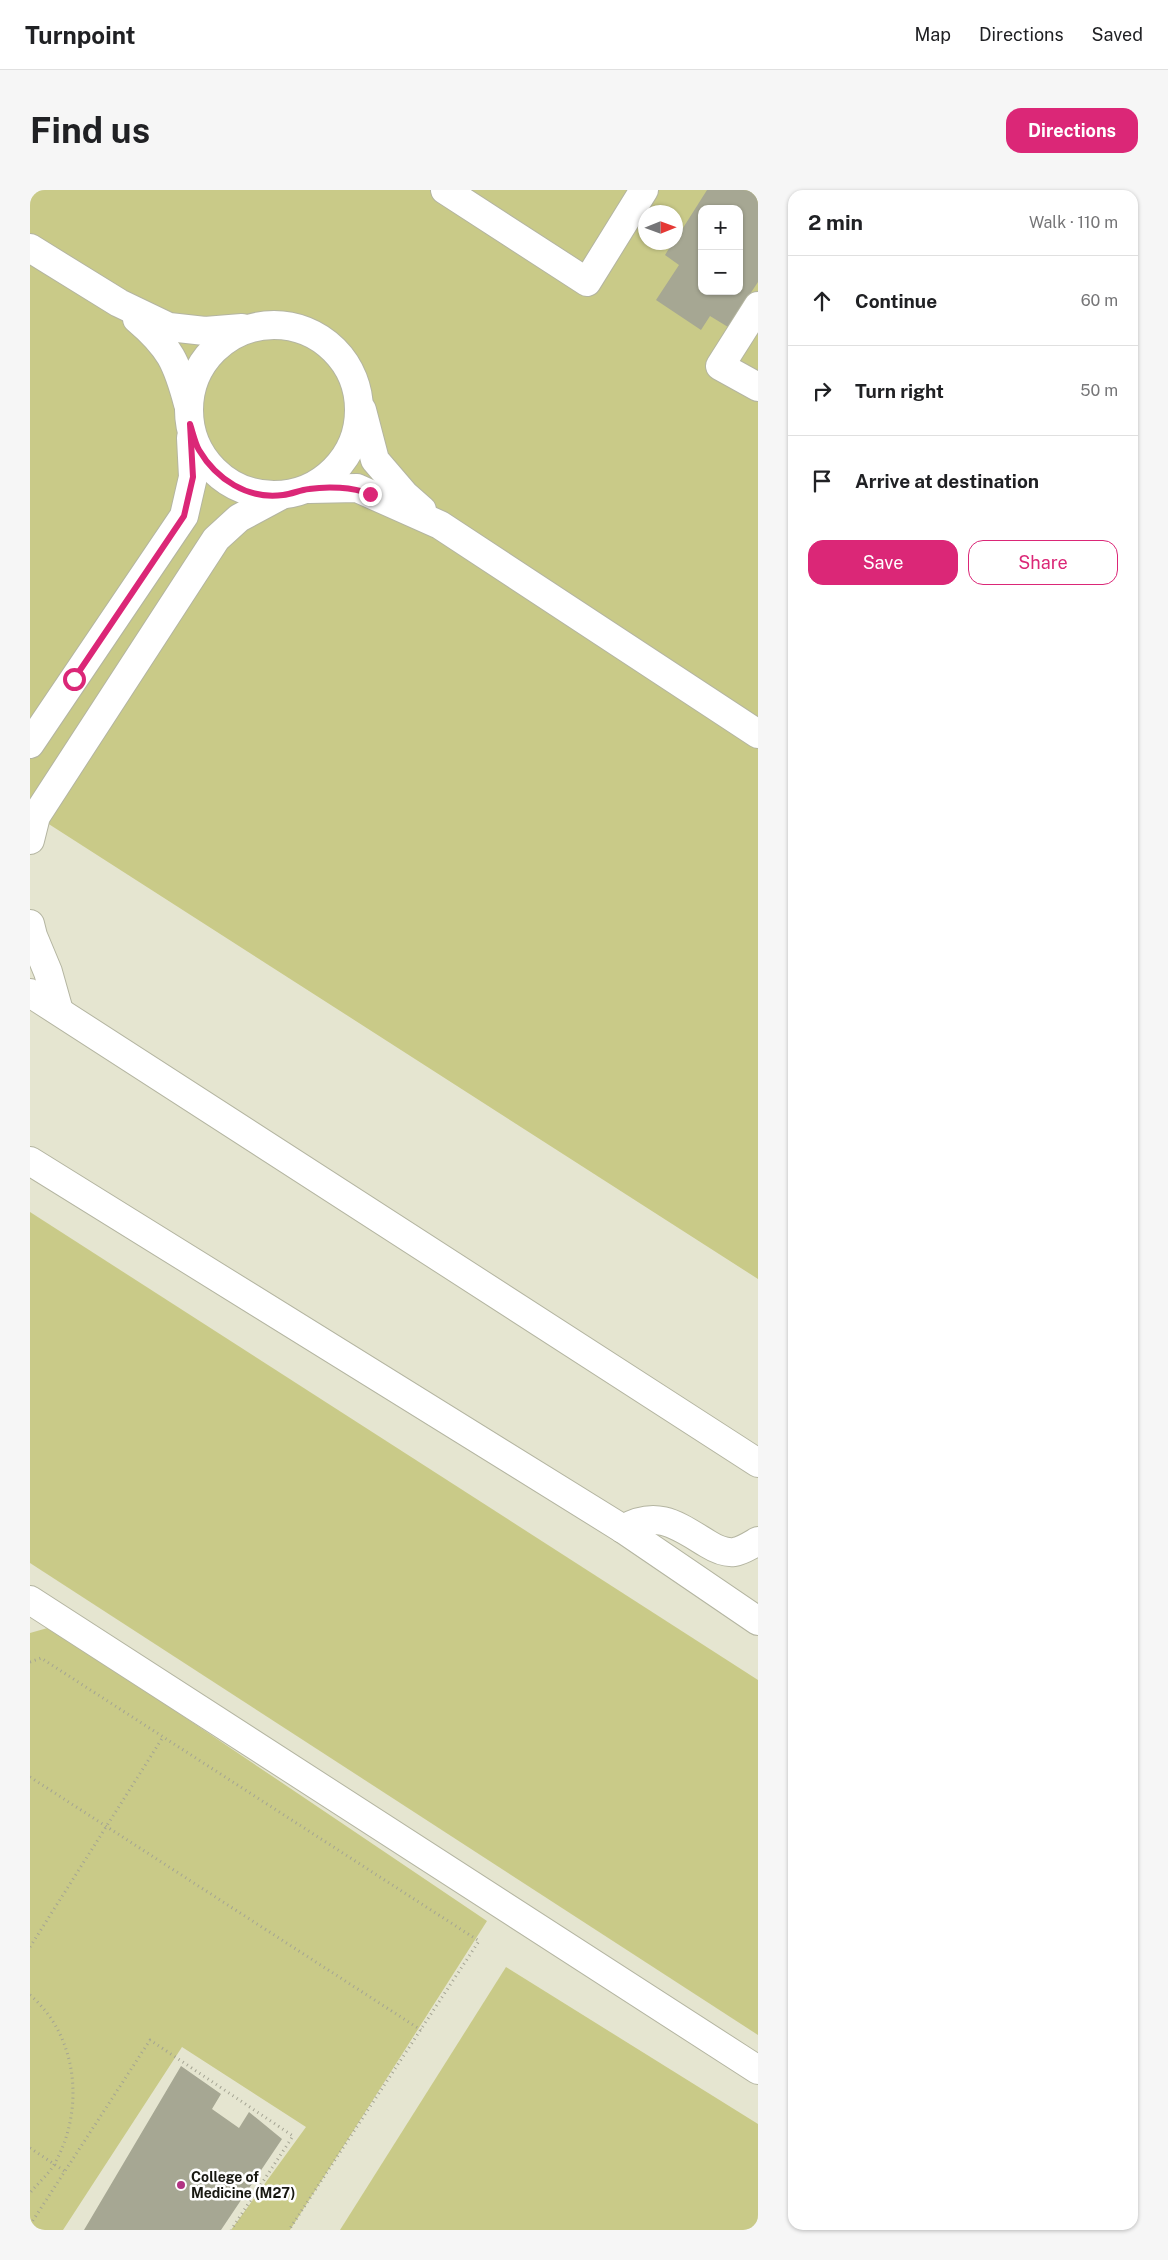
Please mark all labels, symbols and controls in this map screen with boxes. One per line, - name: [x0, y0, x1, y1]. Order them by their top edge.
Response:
- text: Turnpoint: [25, 21, 135, 49]
- text: Map: [914, 24, 951, 45]
- text: Directions: [979, 24, 1064, 45]
- text: Saved: [1092, 24, 1143, 45]
- button: Directions: [1006, 108, 1138, 153]
- text: Find us: [30, 110, 150, 151]
- north arrow: [638, 205, 683, 250]
- map controls: [698, 205, 743, 295]
- button: +: [698, 205, 743, 250]
- text: 2 min: [808, 210, 863, 235]
- text: Walk · 110 m: [1029, 213, 1118, 232]
- button: −: [698, 250, 743, 295]
- icon: ahead: [808, 287, 836, 315]
- text: Continue: [855, 290, 937, 312]
- text: 60 m: [1081, 291, 1118, 310]
- icon: right: [808, 377, 836, 405]
- text: Turn right: [855, 380, 944, 402]
- text: 50 m: [1080, 381, 1118, 400]
- icon: arrive: [808, 467, 836, 495]
- text: Arrive at destination: [855, 470, 1039, 492]
- route end: [359, 483, 382, 506]
- button: Save: [808, 540, 958, 585]
- button: Share: [968, 540, 1118, 585]
- route start: [63, 668, 86, 691]
- place label: College of Medicine (M27): [191, 2169, 295, 2201]
- marker: College of Medicine (M27): [175, 2179, 187, 2191]

